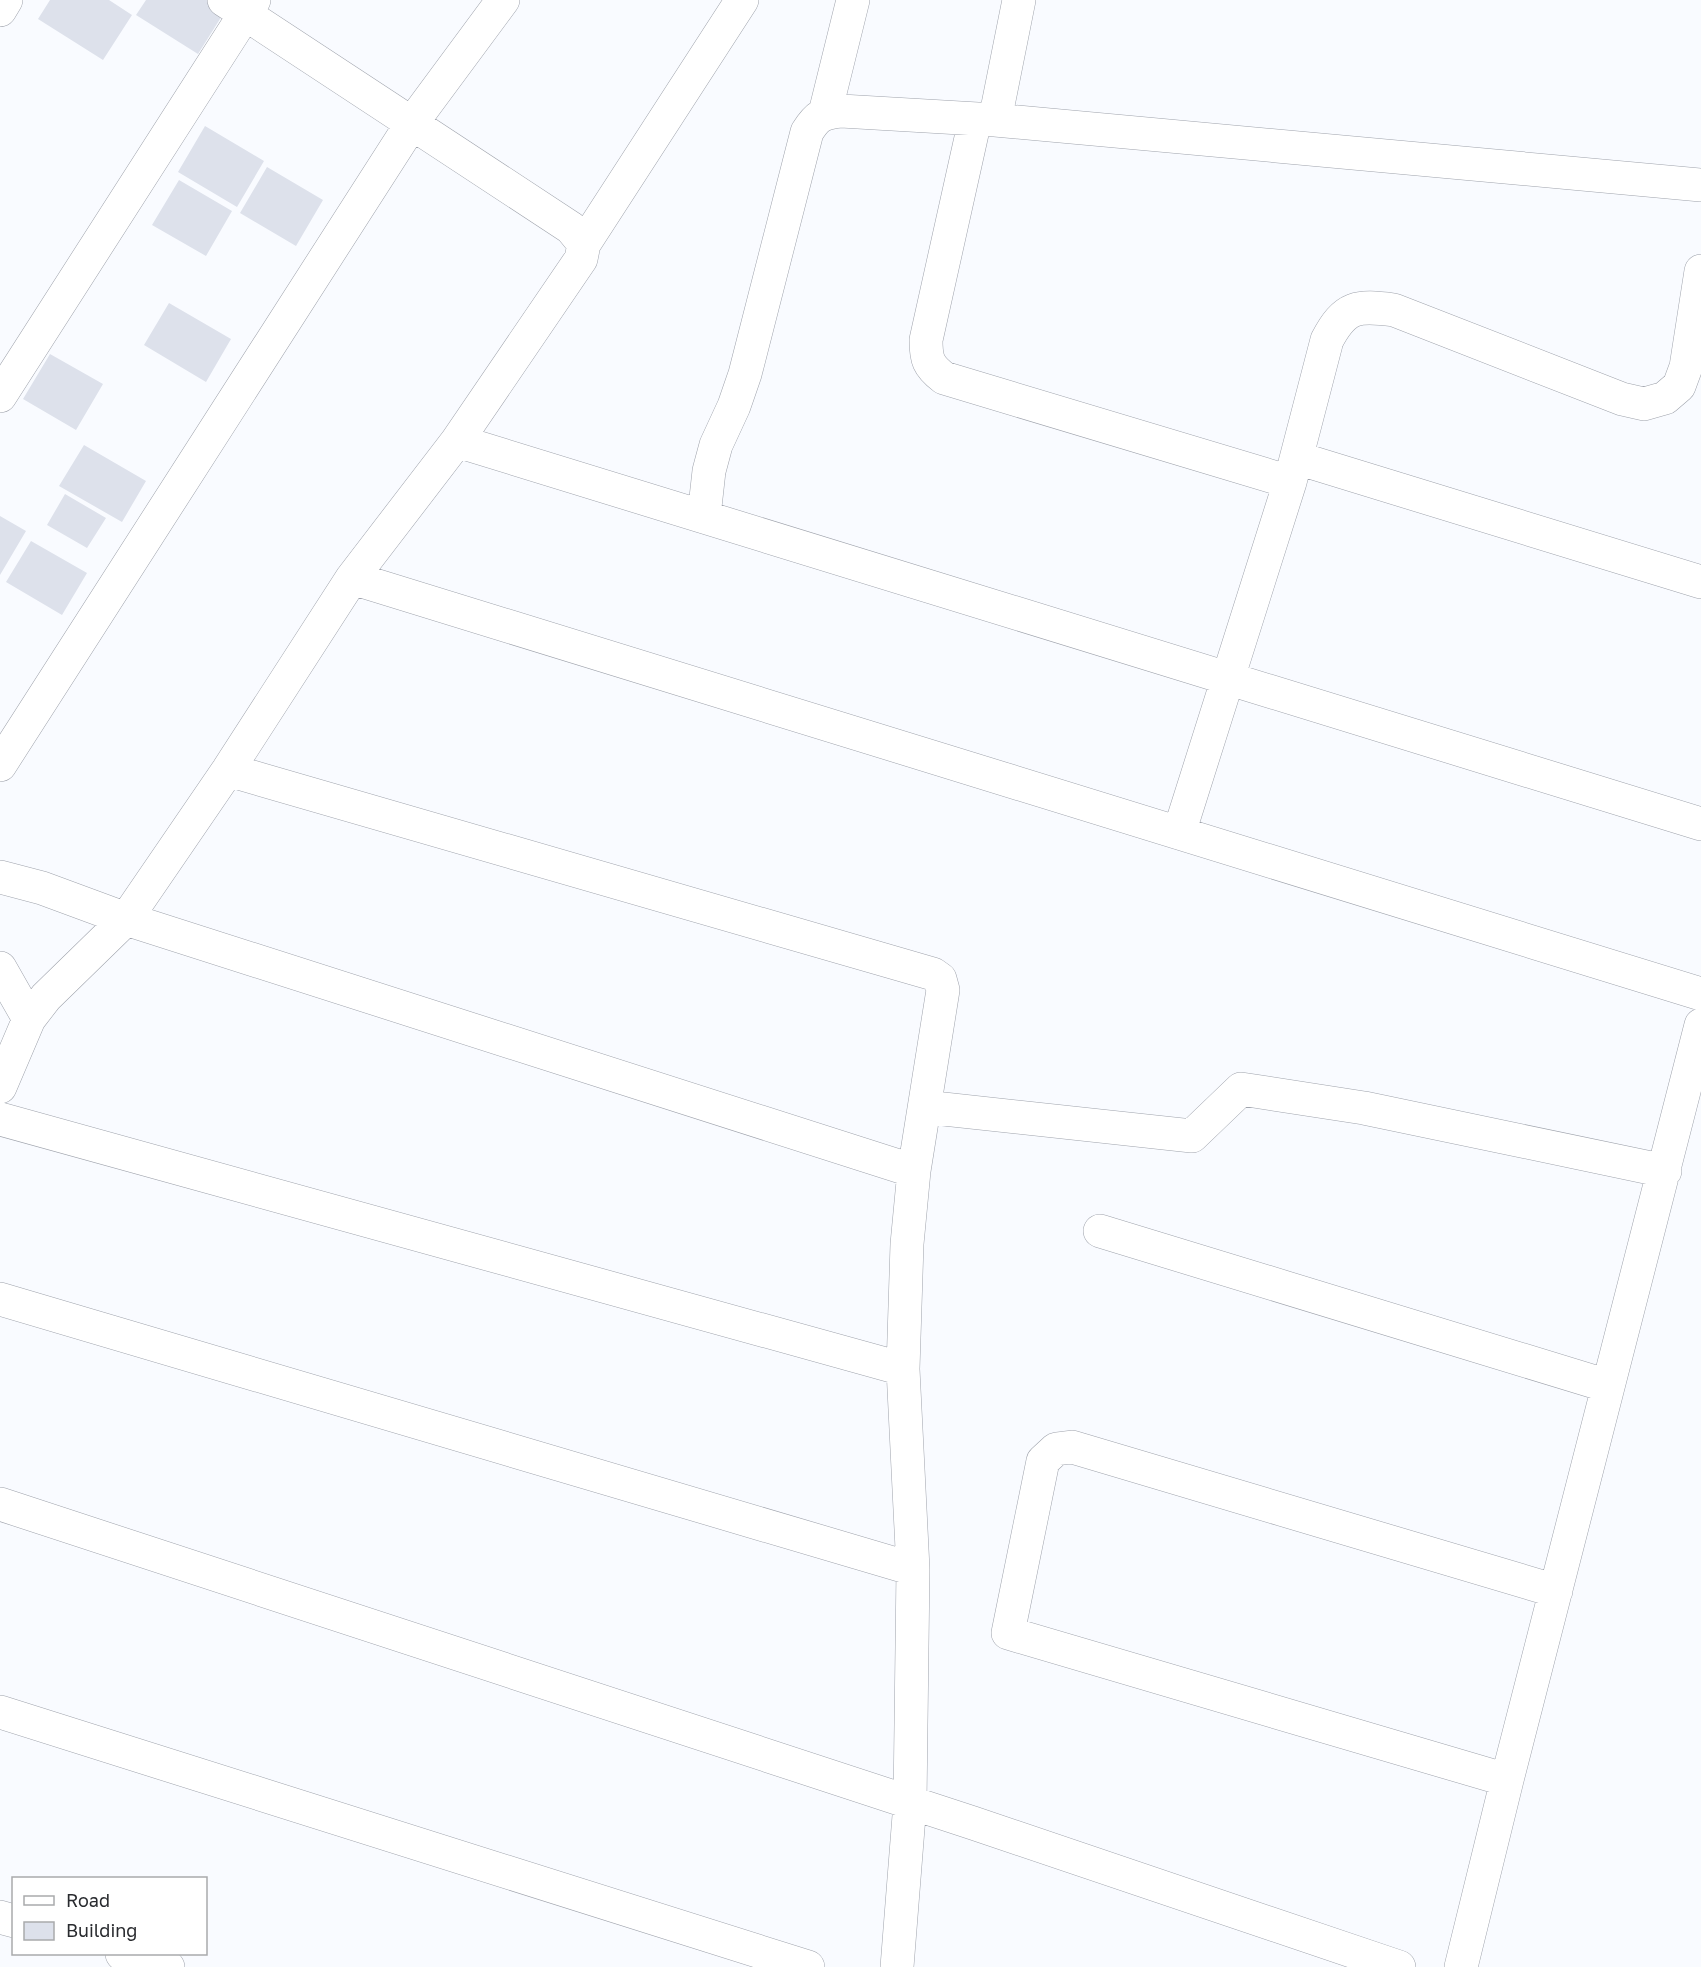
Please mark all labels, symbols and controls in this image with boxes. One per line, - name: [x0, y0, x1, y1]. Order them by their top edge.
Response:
- legend: [12, 1877, 207, 1955]
- text: Road: [66, 1889, 110, 1911]
- text: Building: [66, 1919, 137, 1941]

